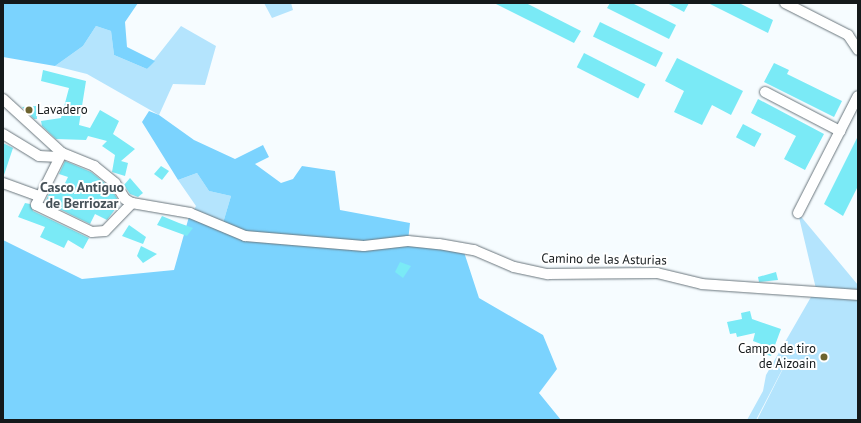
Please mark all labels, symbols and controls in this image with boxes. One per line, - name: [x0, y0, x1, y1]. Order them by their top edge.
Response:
- place label: Lavadero: [37, 102, 88, 118]
- marker: Lavadero: [24, 105, 34, 115]
- district label: Casco Antiguo de Berriozar: [40, 179, 124, 212]
- street label: Camino de las Asturias: [541, 251, 667, 269]
- place label: Campo de tiro de Aizoain: [738, 342, 816, 373]
- marker: Campo de tiro de Aizoain: [819, 352, 829, 362]

